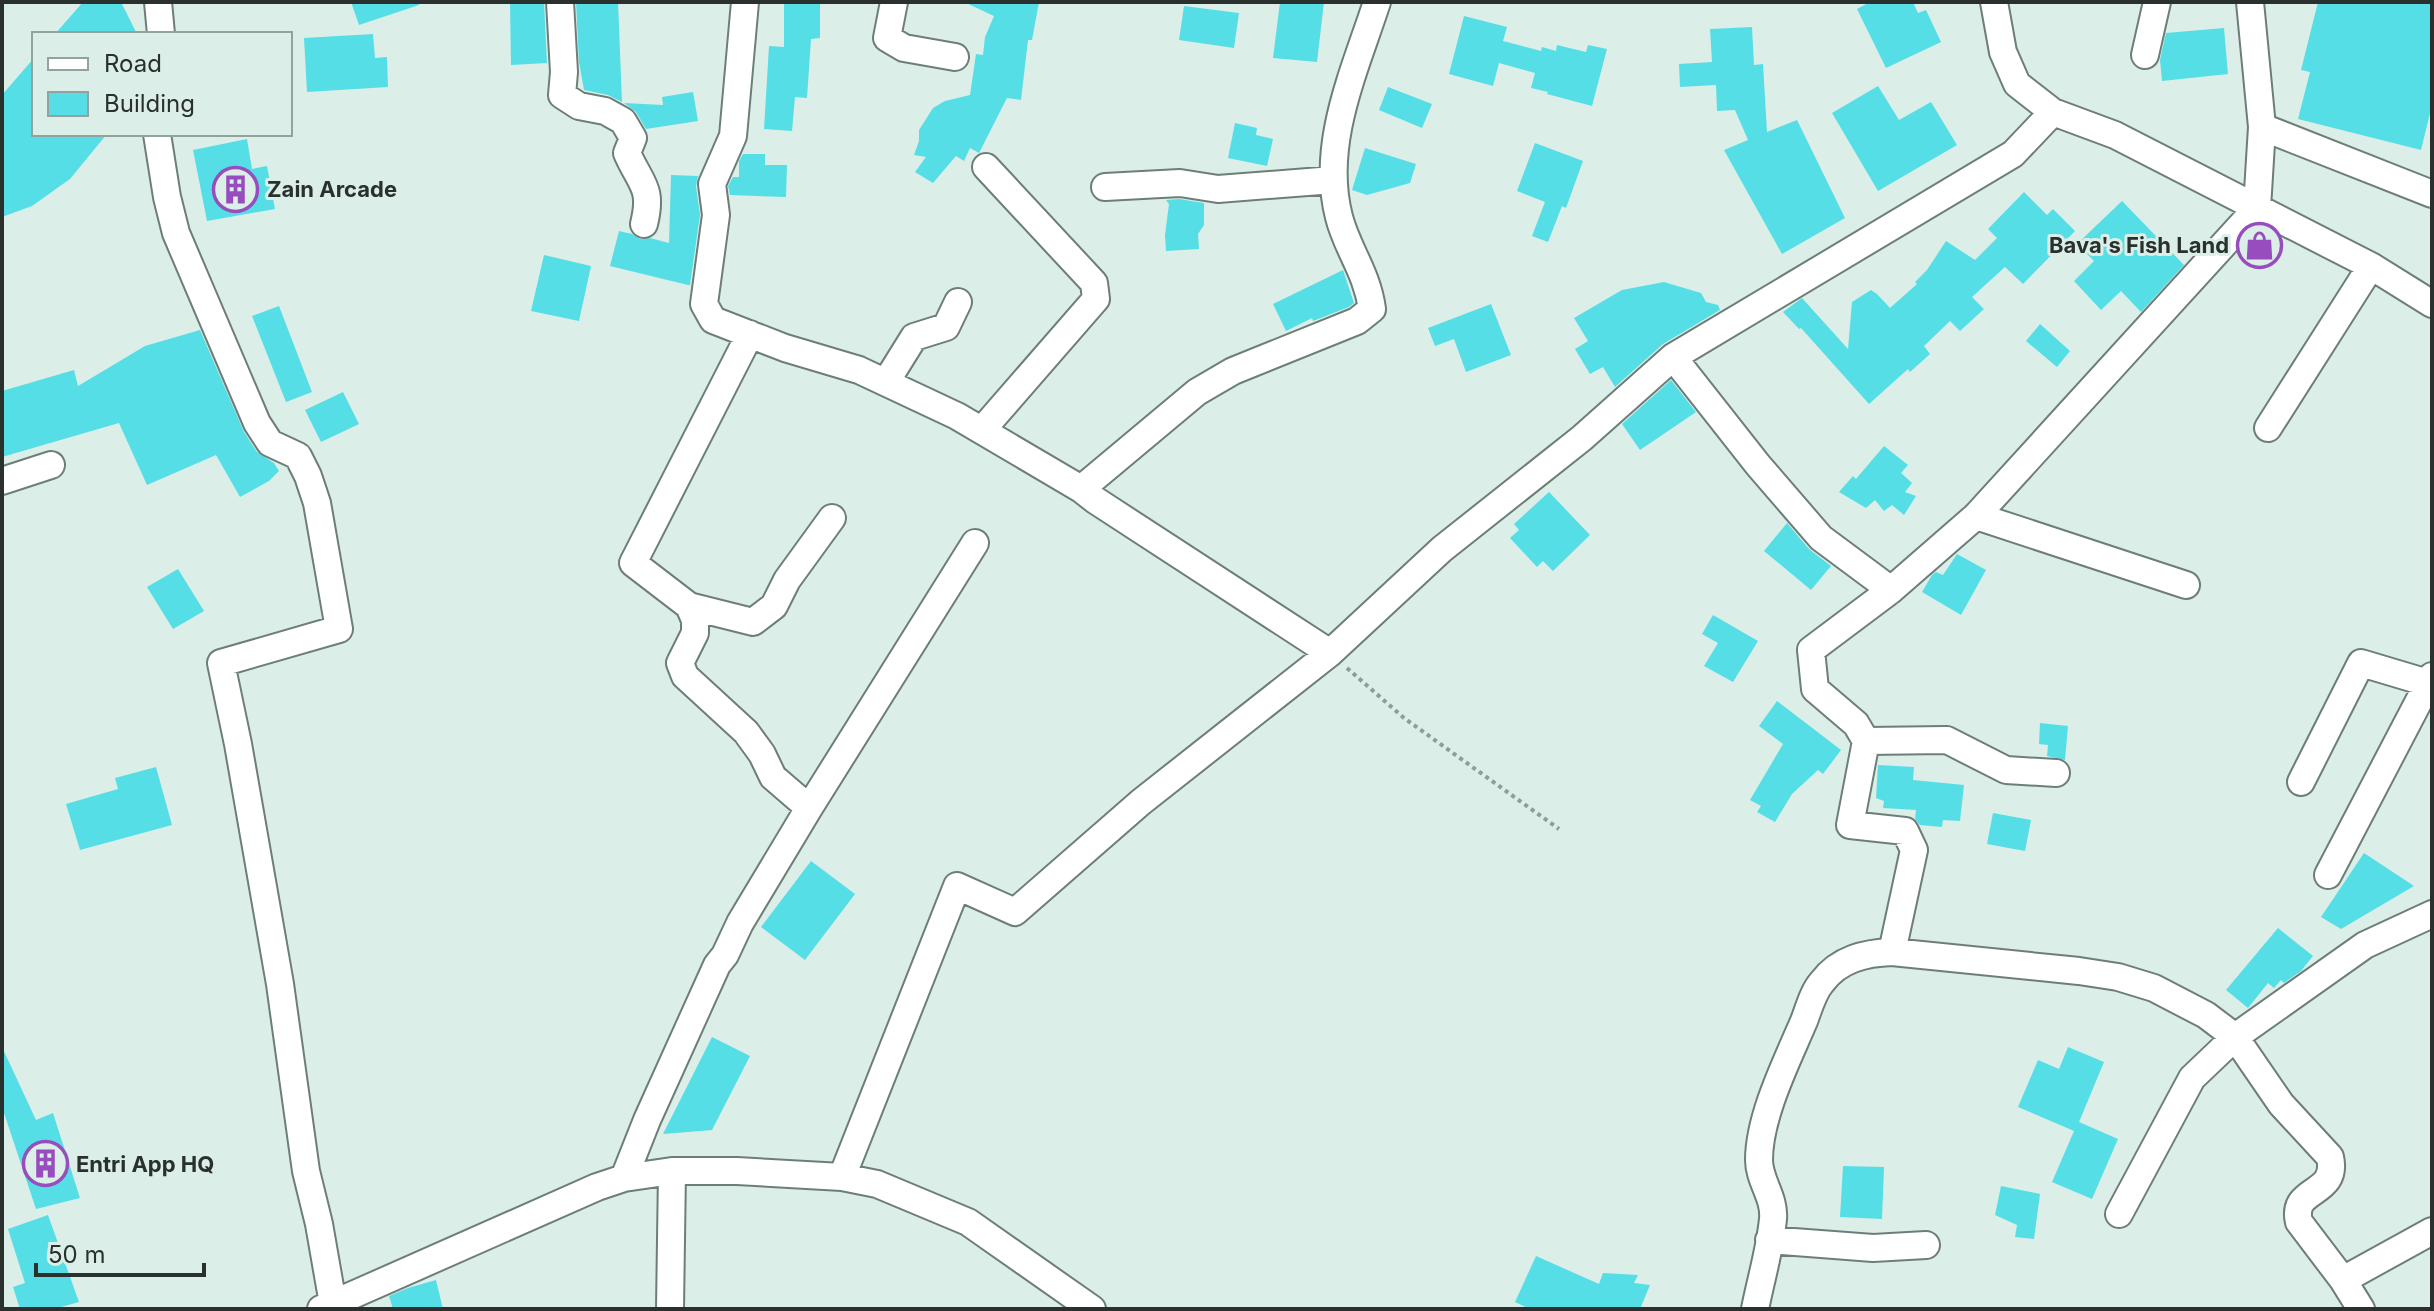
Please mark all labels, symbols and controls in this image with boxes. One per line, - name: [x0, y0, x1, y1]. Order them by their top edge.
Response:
- legend: [32, 32, 292, 136]
- text: Road: [104, 49, 162, 78]
- text: Building: [104, 89, 195, 118]
- building icon: Zain Arcade: [212, 165, 260, 213]
- place label: Zain Arcade: [267, 176, 397, 202]
- shop icon: Bava's Fish Land: [2236, 221, 2284, 269]
- place label: Bava's Fish Land: [2049, 232, 2229, 258]
- building icon: Entri App HQ: [21, 1140, 69, 1188]
- place label: Entri App HQ: [76, 1151, 214, 1177]
- scale bar: [36, 1227, 204, 1277]
- text: 50 m: [48, 1240, 106, 1269]

